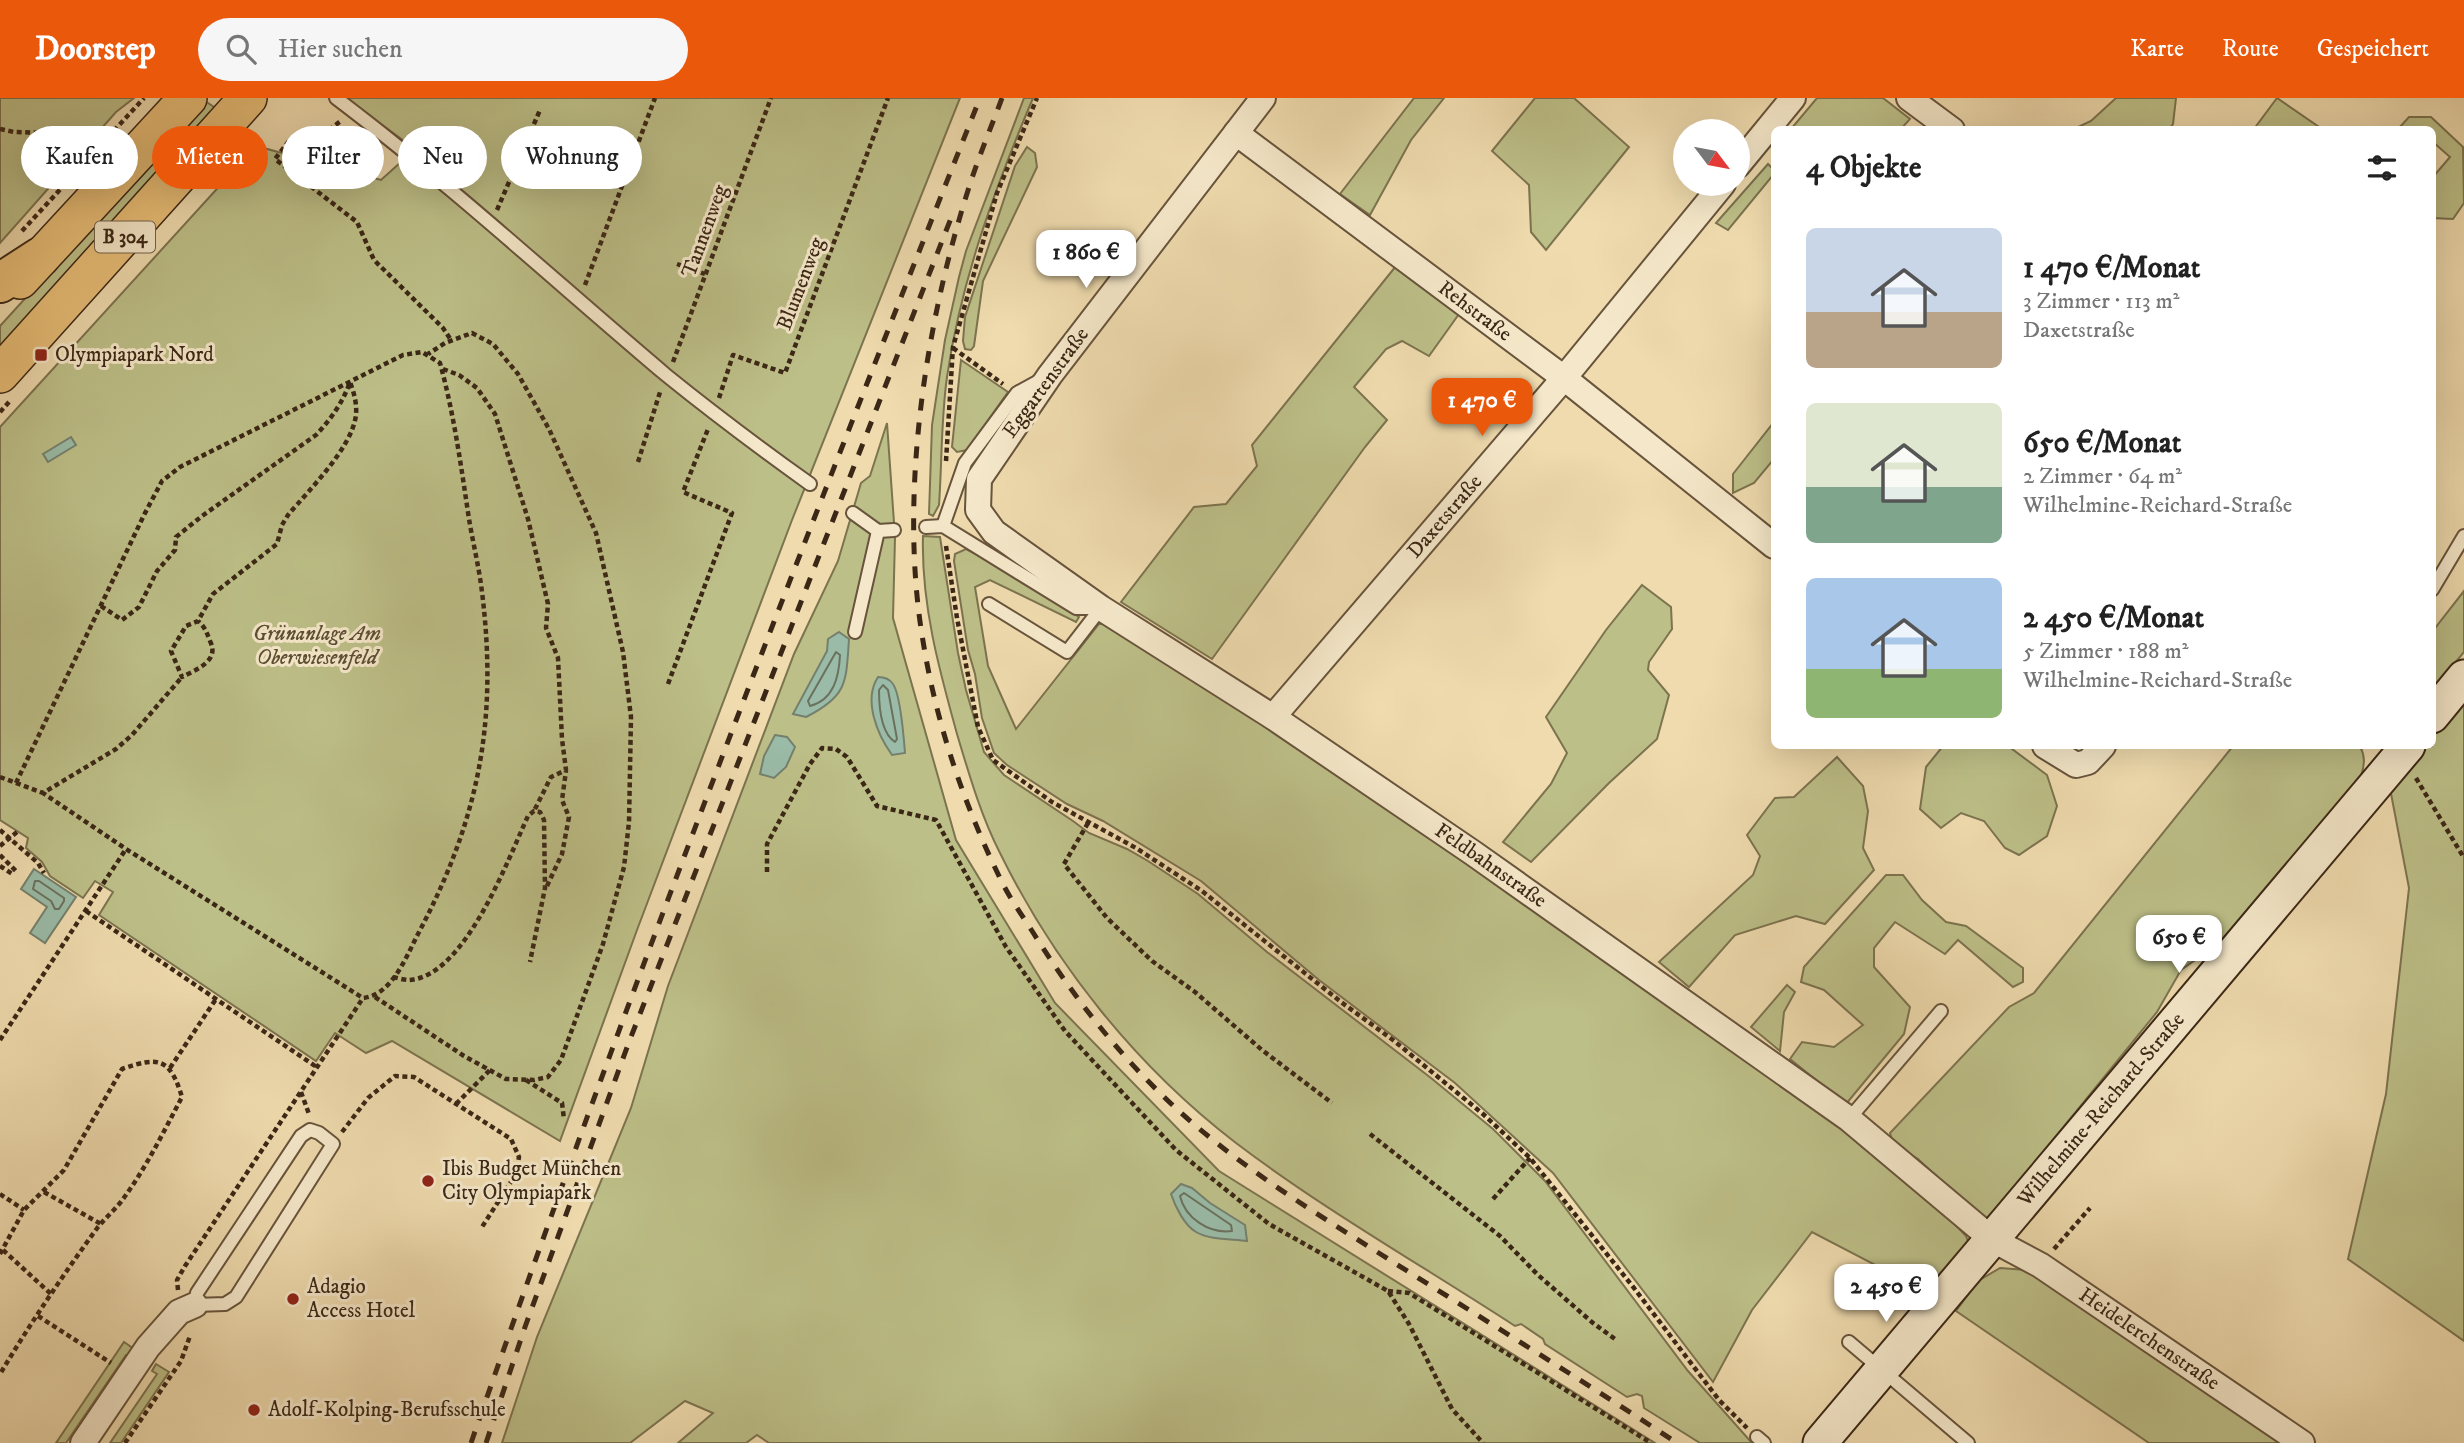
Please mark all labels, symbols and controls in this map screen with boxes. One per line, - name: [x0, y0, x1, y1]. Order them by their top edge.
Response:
- search box: [198, 18, 688, 81]
- text: Doorstep: [35, 29, 156, 70]
- icon: search: [222, 30, 260, 68]
- text: Hier suchen: [278, 33, 403, 66]
- text: Karte: [2130, 34, 2184, 64]
- text: Route: [2222, 34, 2279, 64]
- text: Gespeichert: [2317, 34, 2429, 64]
- north arrow: [1673, 119, 1750, 196]
- map controls: [1673, 119, 1750, 196]
- chip: Kaufen: [21, 126, 138, 189]
- chip: Mieten: [152, 126, 268, 189]
- chip: Filter: [282, 126, 384, 189]
- chip: Neu: [398, 126, 487, 189]
- chip: Wohnung: [501, 126, 642, 189]
- icon: filters: [2363, 149, 2401, 187]
- text: 4 Objekte: [1806, 150, 1921, 187]
- street label: Tannenweg: [676, 180, 734, 281]
- road number: B 304: [95, 222, 155, 252]
- pin: 1 860 €: [1021, 230, 1151, 290]
- street label: Blumenweg: [771, 233, 831, 334]
- text: 1 860 €: [1052, 238, 1120, 267]
- text: 1 470 €/Monat: [2023, 250, 2200, 287]
- icon: home: [1862, 256, 1946, 340]
- street label: Rehstraße: [1433, 275, 1517, 348]
- text: 3 Zimmer · 113 m²: [2023, 287, 2180, 316]
- text: Daxetstraße: [2023, 316, 2135, 345]
- street label: Eggartenstraße: [997, 322, 1095, 443]
- place label: Olympiapark Nord: [55, 342, 214, 368]
- marker: Olympiapark Nord: [33, 347, 49, 363]
- pin: 1 470 €: [1417, 378, 1547, 438]
- text: 1 470 €: [1448, 386, 1516, 415]
- text: 650 €/Monat: [2023, 425, 2181, 462]
- icon: home: [1862, 431, 1946, 515]
- text: 2 Zimmer · 64 m²: [2023, 462, 2182, 491]
- street label: Daxetstraße: [1402, 469, 1488, 564]
- text: Wilhelmine-Reichard-Straße: [2023, 491, 2292, 520]
- text: 2 450 €/Monat: [2023, 600, 2204, 637]
- icon: home: [1862, 606, 1946, 690]
- park label: Grünanlage Am Oberwiesenfeld: [253, 621, 381, 671]
- text: 5 Zimmer · 188 m²: [2023, 637, 2188, 666]
- text: Wilhelmine-Reichard-Straße: [2023, 666, 2292, 695]
- street label: Feldbahnstraße: [1430, 818, 1552, 914]
- pin: 650 €: [2130, 916, 2228, 975]
- text: 650 €: [2152, 923, 2206, 952]
- street label: Wilhelmine-Reichard-Straße: [2011, 1007, 2191, 1213]
- place label: Ibis Budget München City Olympiapark: [442, 1156, 621, 1206]
- marker: Ibis Budget München City Olympiapark: [420, 1173, 436, 1189]
- pin: 2 450 €: [1821, 1264, 1951, 1324]
- text: 2 450 €: [1850, 1272, 1922, 1301]
- place label: Adagio Access Hotel: [307, 1274, 416, 1324]
- street label: Heidelerchenstraße: [2073, 1282, 2225, 1396]
- marker: Adagio Access Hotel: [285, 1291, 301, 1307]
- place label: Adolf-Kolping-Berufsschule: [268, 1397, 506, 1423]
- marker: Adolf-Kolping-Berufsschule: [246, 1402, 262, 1418]

